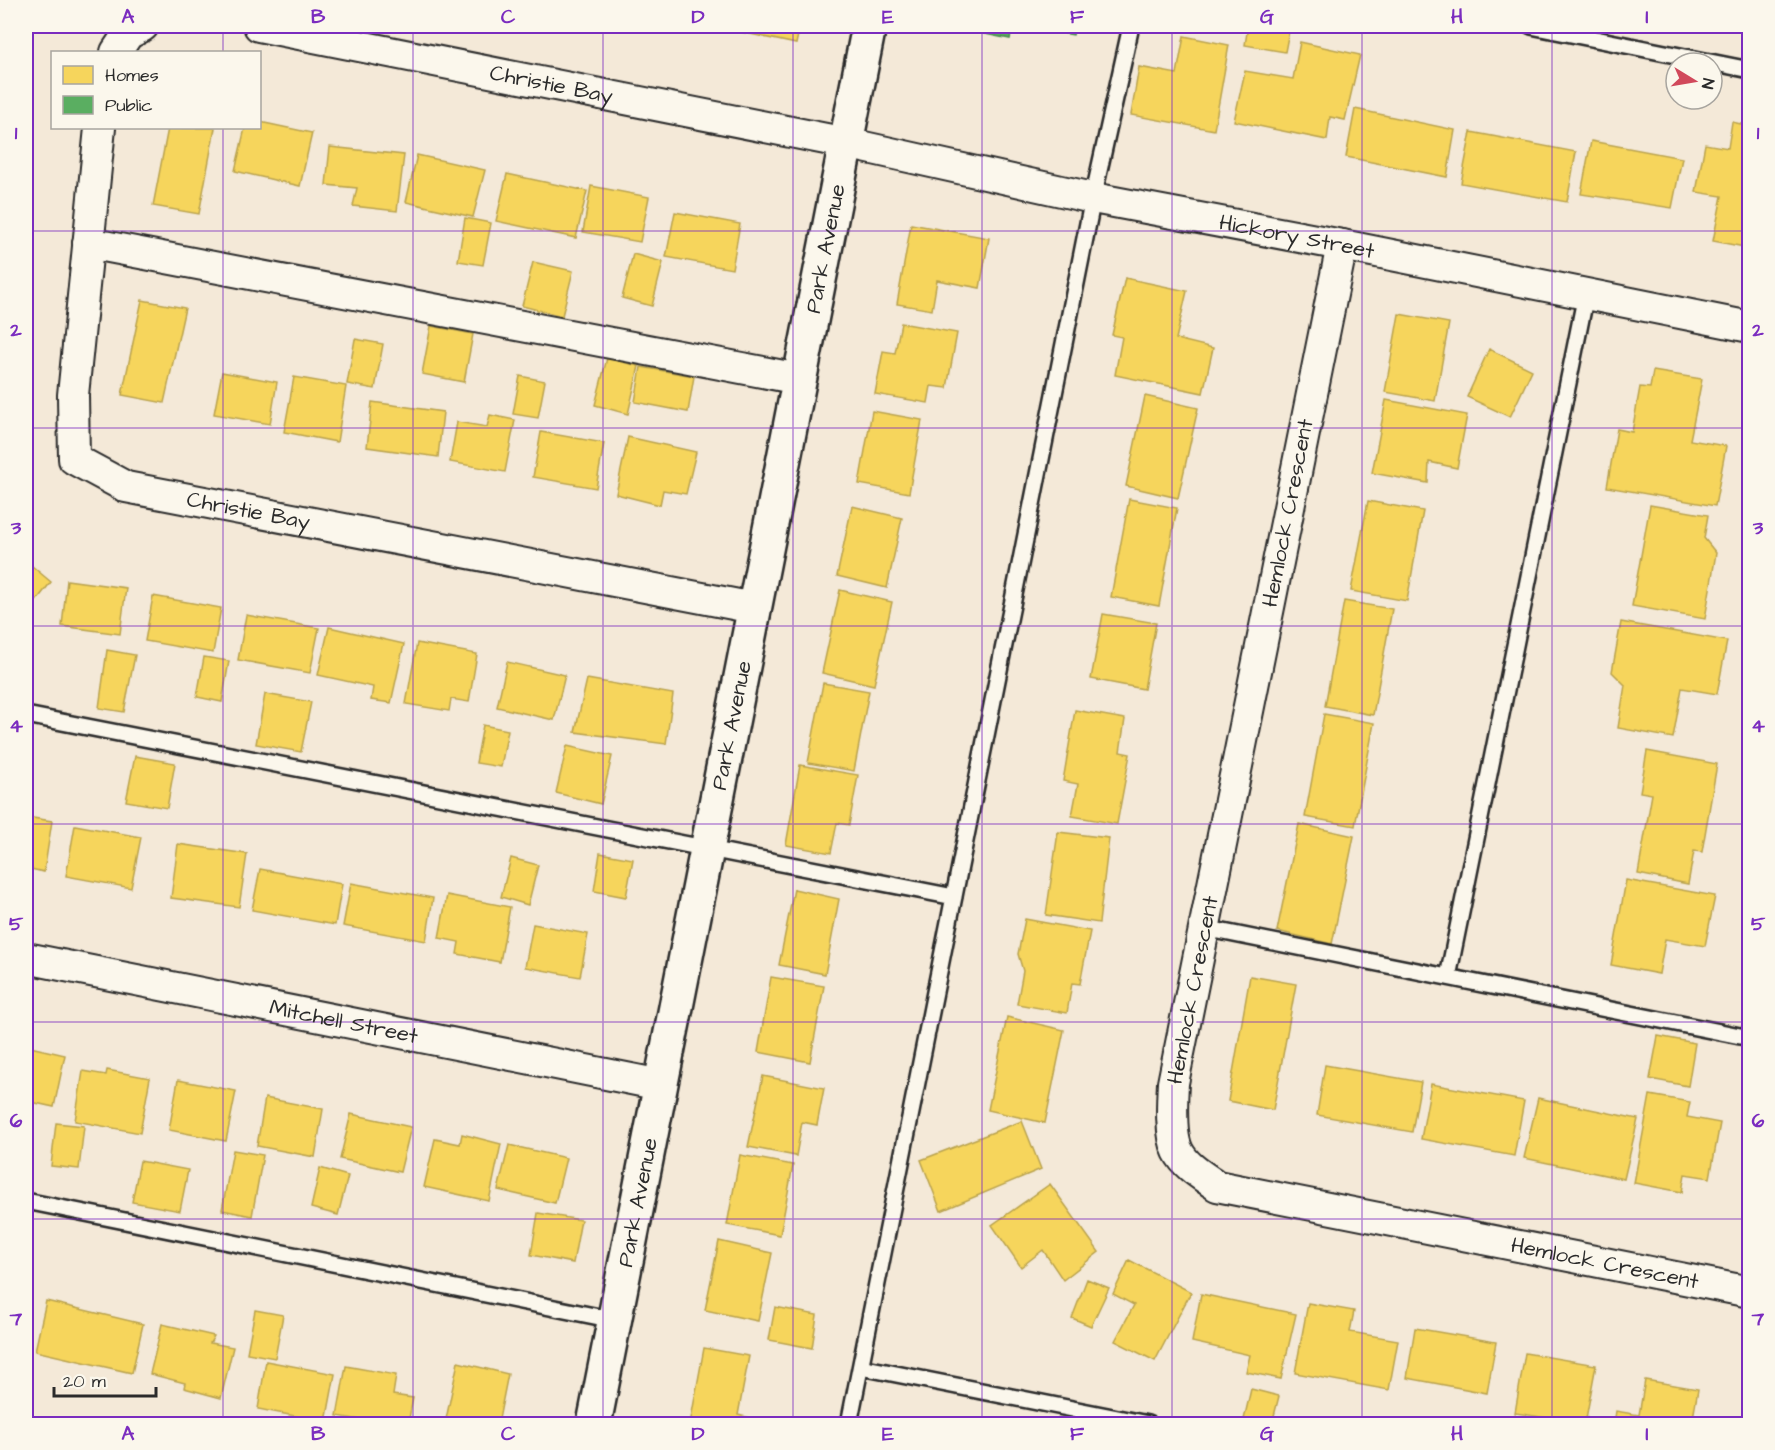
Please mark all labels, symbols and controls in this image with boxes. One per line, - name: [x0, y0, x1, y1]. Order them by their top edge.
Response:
- text: A: [122, 3, 135, 31]
- text: B: [311, 3, 326, 31]
- text: C: [501, 3, 516, 31]
- text: D: [692, 3, 705, 31]
- text: E: [882, 3, 894, 31]
- text: F: [1070, 3, 1085, 31]
- text: G: [1260, 3, 1274, 31]
- text: H: [1451, 3, 1463, 31]
- text: I: [1645, 3, 1649, 31]
- legend: [51, 51, 261, 129]
- north arrow: [1664, 51, 1724, 111]
- street label: Christie Bay: [487, 57, 616, 113]
- text: Homes: [105, 63, 159, 88]
- text: N: [1696, 77, 1719, 91]
- text: Public: [105, 93, 153, 118]
- text: 1: [15, 119, 18, 147]
- text: 1: [1757, 119, 1760, 147]
- street label: Park Avenue: [797, 181, 853, 316]
- street label: Hickory Street: [1217, 207, 1377, 267]
- text: 2: [9, 316, 22, 344]
- text: 2: [1751, 316, 1764, 344]
- street label: Hemlock Crescent: [1255, 416, 1321, 610]
- street label: Christie Bay: [184, 484, 313, 539]
- text: 3: [10, 514, 22, 542]
- text: 3: [1752, 514, 1764, 542]
- street label: Park Avenue: [704, 658, 759, 793]
- text: 4: [9, 712, 23, 740]
- text: 4: [1751, 712, 1765, 740]
- street label: Hemlock Crescent: [1160, 893, 1226, 1087]
- text: 5: [9, 910, 24, 938]
- text: 5: [1751, 910, 1766, 938]
- street label: Mitchell Street: [267, 992, 421, 1052]
- text: 6: [10, 1107, 23, 1135]
- text: 6: [1752, 1107, 1765, 1135]
- street label: Park Avenue: [610, 1135, 666, 1270]
- street label: Hemlock Crescent: [1508, 1229, 1702, 1297]
- text: 7: [9, 1305, 23, 1333]
- text: 7: [1751, 1305, 1765, 1333]
- scale bar: [54, 1360, 156, 1398]
- text: 20 m: [63, 1369, 106, 1394]
- text: A: [122, 1420, 135, 1448]
- text: B: [311, 1420, 326, 1448]
- text: C: [501, 1420, 516, 1448]
- text: D: [692, 1420, 705, 1448]
- text: E: [882, 1420, 894, 1448]
- text: F: [1070, 1420, 1085, 1448]
- text: G: [1260, 1420, 1274, 1448]
- text: H: [1451, 1420, 1463, 1448]
- text: I: [1645, 1420, 1649, 1448]

